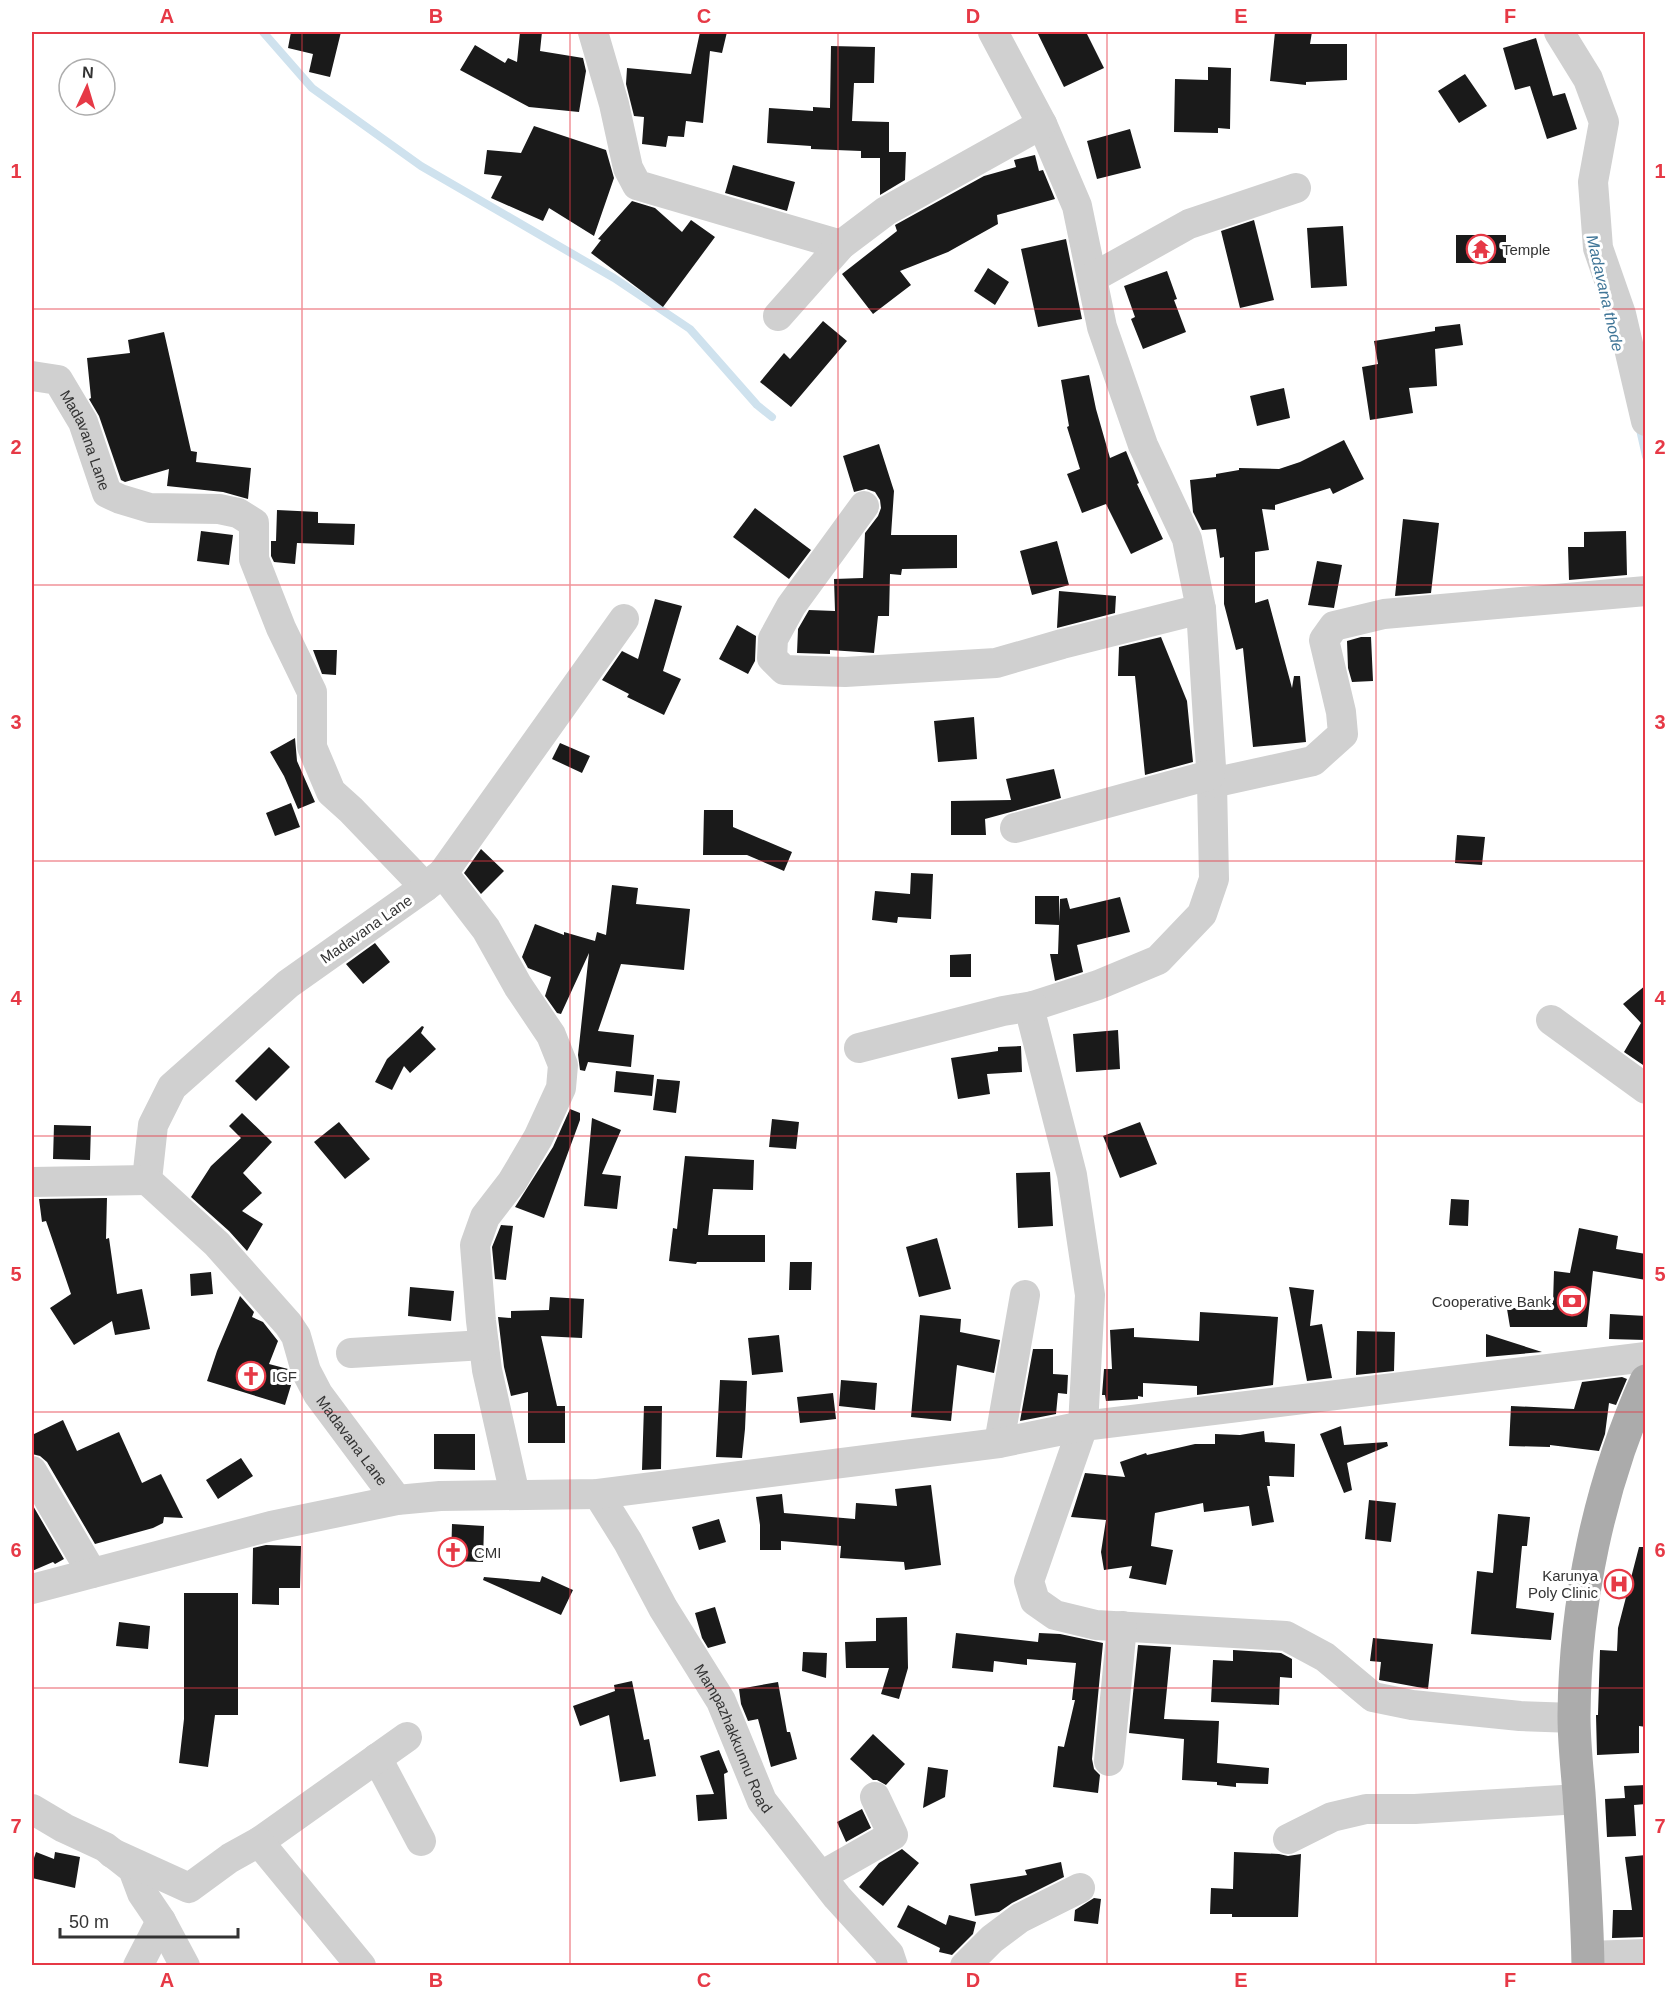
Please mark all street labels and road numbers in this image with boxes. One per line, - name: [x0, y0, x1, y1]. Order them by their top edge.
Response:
- street label: Madavana Lane: [57, 387, 114, 493]
- street label: Madavana Lane: [317, 891, 415, 967]
- street label: Madavana Lane: [314, 1392, 392, 1489]
- street label: Mampazhakkunnu Road: [691, 1661, 776, 1816]

